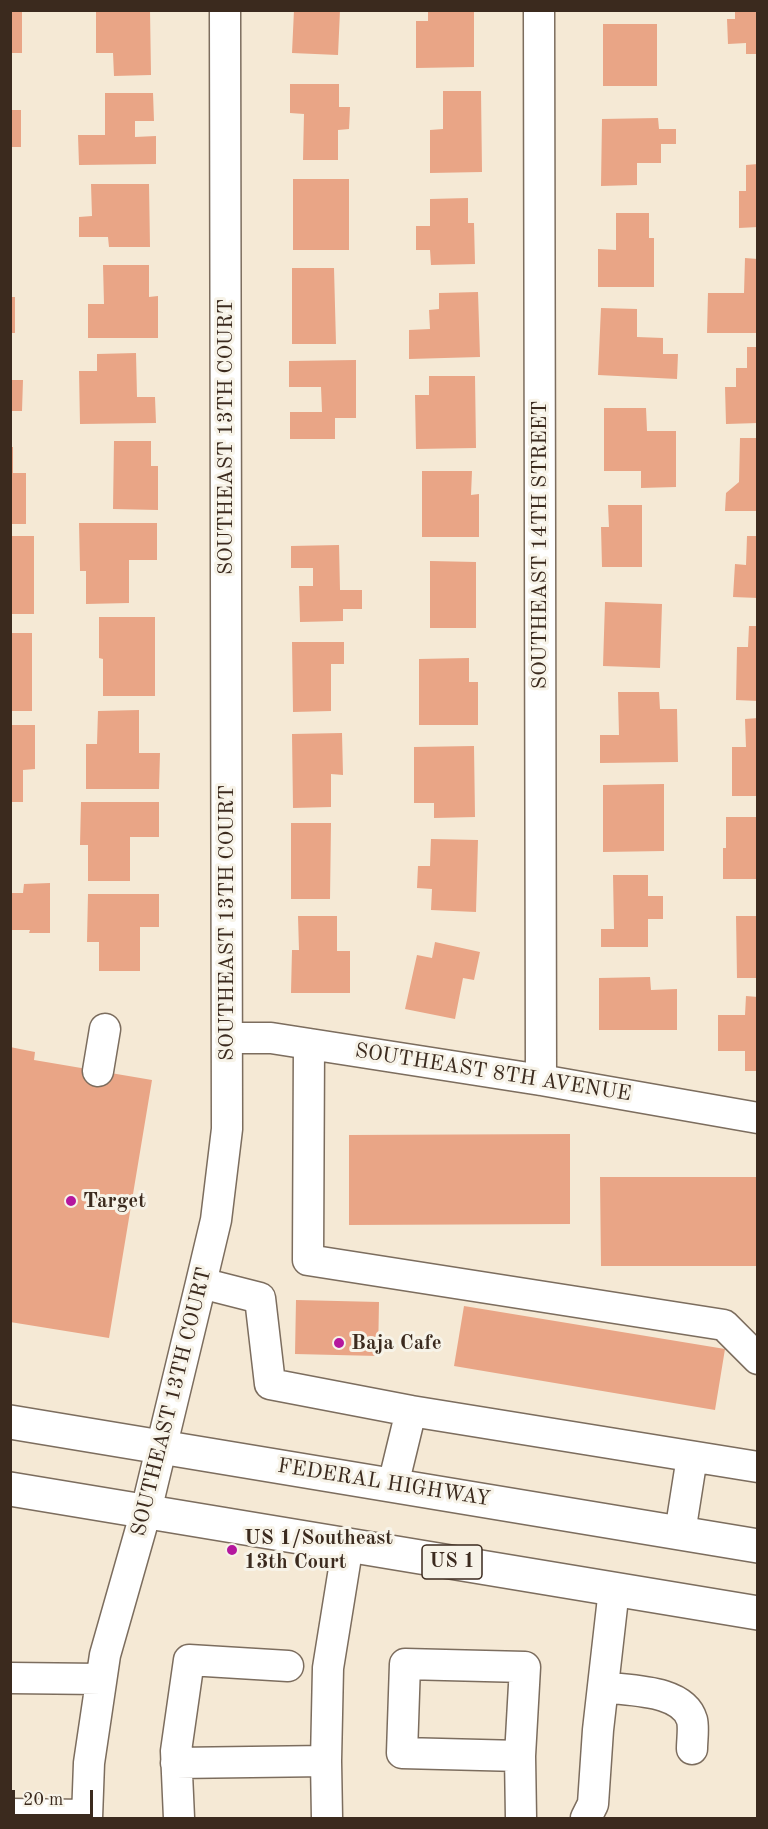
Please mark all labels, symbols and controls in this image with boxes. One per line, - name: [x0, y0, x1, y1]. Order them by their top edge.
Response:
- street label: SOUTHEAST 13TH COURT: [213, 299, 239, 575]
- street label: SOUTHEAST 14TH STREET: [527, 401, 553, 689]
- street label: SOUTHEAST 13TH COURT: [214, 785, 240, 1061]
- street label: SOUTHEAST 8TH AVENUE: [353, 1039, 633, 1107]
- place label: Target: [83, 1188, 146, 1214]
- marker: Target: [64, 1194, 78, 1208]
- street label: SOUTHEAST 13TH COURT: [126, 1265, 218, 1539]
- place label: Baja Cafe: [351, 1330, 442, 1356]
- marker: Baja Cafe: [332, 1336, 346, 1350]
- street label: FEDERAL HIGHWAY: [276, 1454, 492, 1512]
- place label: US 1/Southeast 13th Court: [244, 1525, 393, 1575]
- marker: US 1/Southeast 13th Court: [225, 1543, 239, 1557]
- road number: US 1: [422, 1545, 482, 1579]
- scale bar: [15, 1778, 96, 1816]
- text: 20 m: [23, 1791, 63, 1809]

